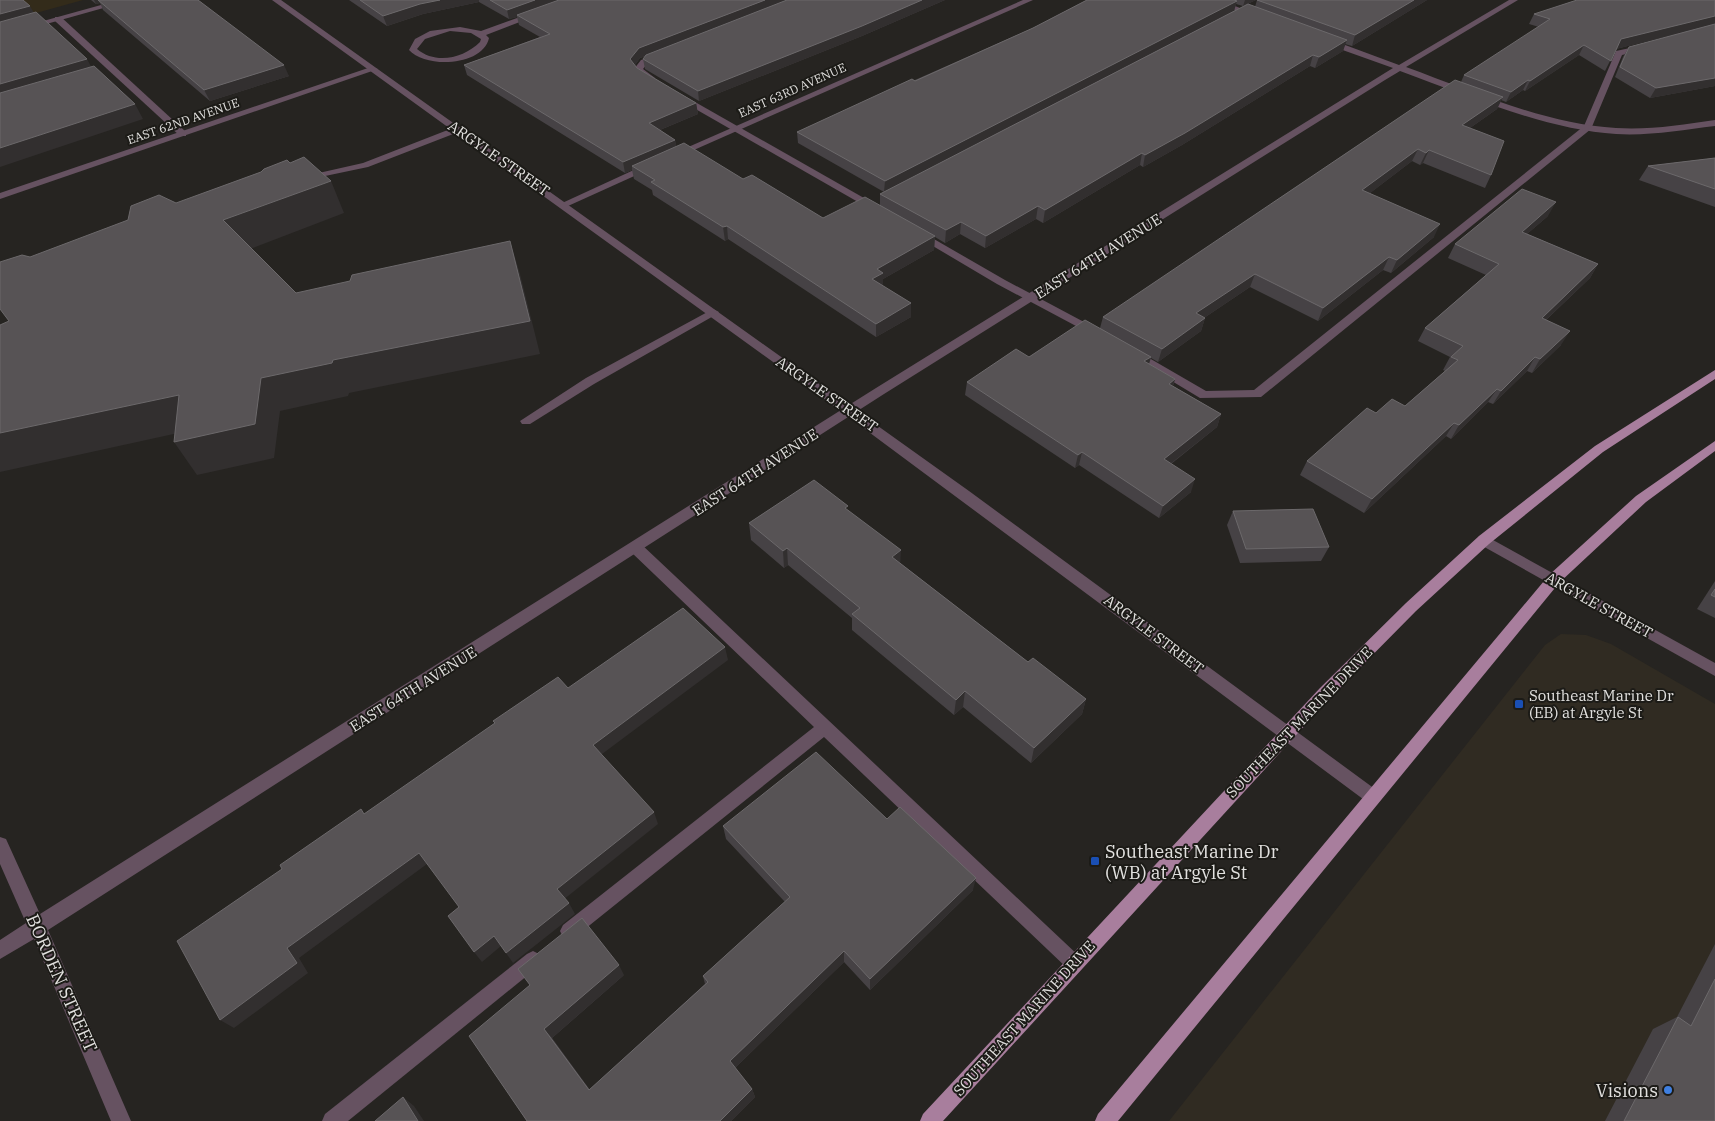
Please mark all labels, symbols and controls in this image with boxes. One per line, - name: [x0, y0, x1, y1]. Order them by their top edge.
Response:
- street label: EAST 63RD AVENUE: [736, 59, 848, 121]
- street label: EAST 62ND AVENUE: [125, 95, 241, 147]
- street label: ARGYLE STREET: [444, 116, 554, 200]
- street label: EAST 64TH AVENUE: [1031, 209, 1165, 303]
- street label: ARGYLE STREET: [772, 352, 882, 436]
- street label: EAST 64TH AVENUE: [688, 424, 822, 520]
- street label: ARGYLE STREET: [1542, 568, 1656, 642]
- street label: ARGYLE STREET: [1100, 590, 1208, 678]
- street label: EAST 64TH AVENUE: [346, 642, 480, 736]
- street label: SOUTHEAST MARINE DRIVE: [1222, 642, 1376, 802]
- place label: Southeast Marine Dr (EB) at Argyle St: [1529, 686, 1674, 722]
- marker: Southeast Marine Dr (EB) at Argyle St: [1513, 698, 1525, 710]
- place label: Southeast Marine Dr (WB) at Argyle St: [1105, 840, 1279, 884]
- marker: Southeast Marine Dr (WB) at Argyle St: [1089, 855, 1101, 867]
- street label: BORDEN STREET: [21, 911, 103, 1056]
- street label: SOUTHEAST MARINE DRIVE: [949, 936, 1099, 1100]
- place label: Visions: [1596, 1079, 1658, 1102]
- marker: Visions: [1662, 1084, 1674, 1096]

